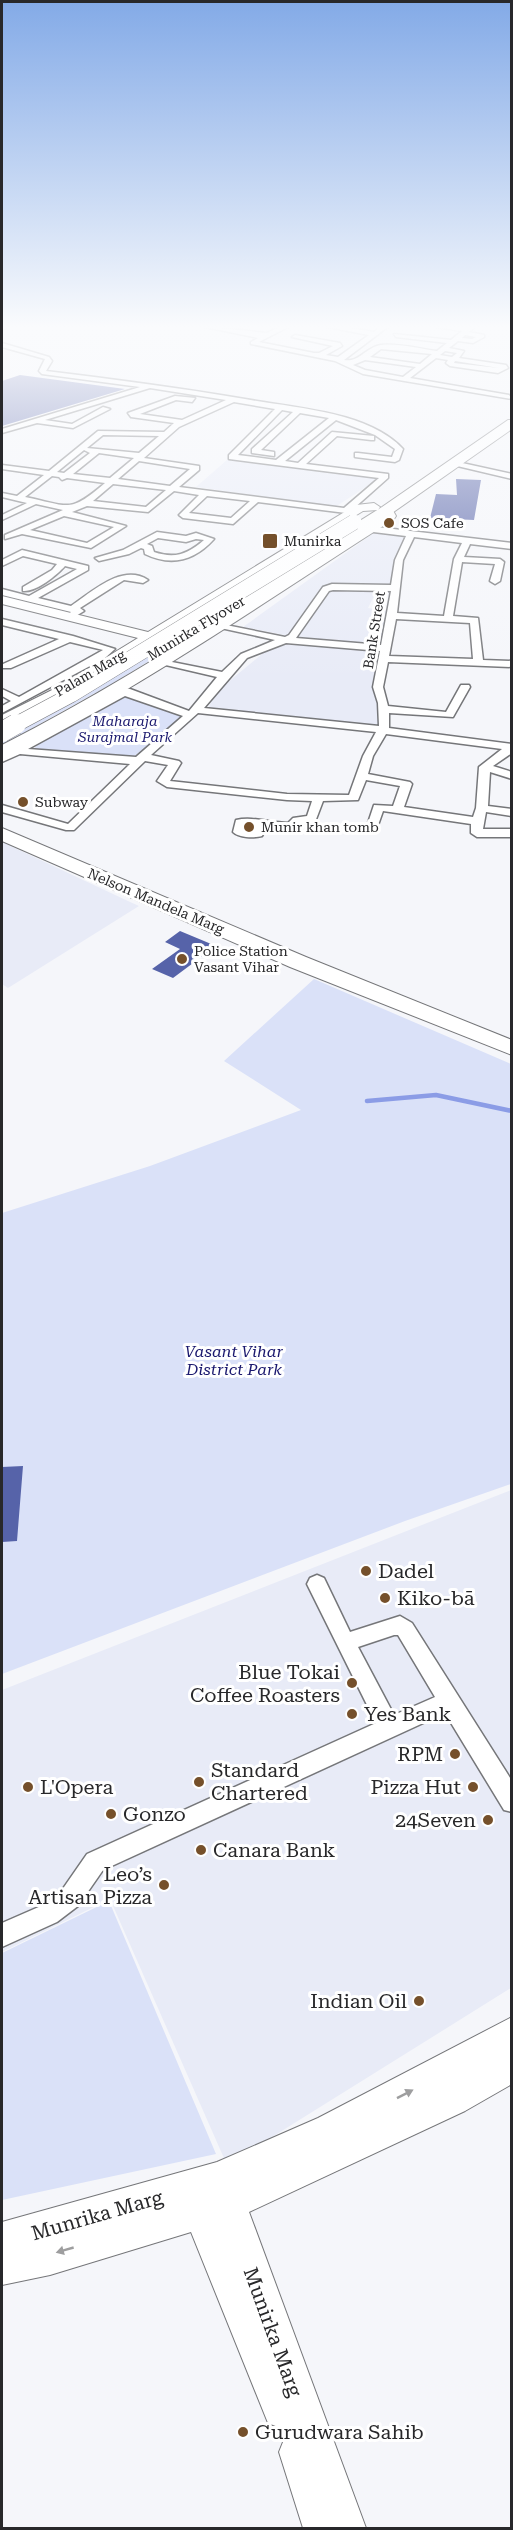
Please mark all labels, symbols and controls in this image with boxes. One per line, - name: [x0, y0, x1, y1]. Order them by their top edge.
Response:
- place label: SOS Cafe: [401, 515, 464, 531]
- marker: SOS Cafe: [382, 516, 396, 530]
- marker: Munirka: [261, 532, 279, 550]
- place label: Munirka: [284, 533, 342, 549]
- street label: Bank Street: [360, 590, 388, 670]
- street label: Munirka Flyover: [144, 592, 248, 663]
- street label: Palam Marg: [52, 646, 128, 700]
- park label: Maharaja Surajmal Park: [77, 713, 172, 745]
- place label: Subway: [35, 794, 89, 810]
- marker: Subway: [16, 795, 30, 809]
- place label: Munir khan tomb: [261, 819, 379, 835]
- marker: Munir khan tomb: [242, 820, 256, 834]
- street label: Nelson Mandela Marg: [85, 865, 227, 937]
- place label: Police Station Vasant Vihar: [194, 943, 288, 975]
- marker: Police Station Vasant Vihar: [175, 952, 189, 966]
- park label: Vasant Vihar District Park: [185, 1342, 283, 1379]
- place label: Dadel: [378, 1559, 434, 1583]
- marker: Dadel: [359, 1564, 373, 1578]
- place label: Kiko-bā: [397, 1586, 475, 1610]
- marker: Kiko-bā: [378, 1591, 392, 1605]
- place label: Blue Tokai Coffee Roasters: [190, 1660, 340, 1707]
- marker: Blue Tokai Coffee Roasters: [345, 1676, 359, 1690]
- place label: Yes Bank: [364, 1702, 451, 1726]
- marker: Yes Bank: [345, 1707, 359, 1721]
- place label: RPM: [397, 1742, 443, 1766]
- marker: RPM: [448, 1747, 462, 1761]
- place label: Standard Chartered: [211, 1758, 308, 1805]
- place label: L'Opera: [40, 1775, 114, 1799]
- marker: Standard Chartered: [192, 1775, 206, 1789]
- place label: Pizza Hut: [370, 1775, 462, 1799]
- marker: L'Opera: [21, 1780, 35, 1794]
- marker: Pizza Hut: [466, 1780, 480, 1794]
- place label: Gonzo: [123, 1802, 186, 1826]
- marker: Gonzo: [104, 1807, 118, 1821]
- place label: 24Seven: [395, 1808, 476, 1832]
- marker: 24Seven: [481, 1813, 495, 1827]
- place label: Canara Bank: [213, 1838, 336, 1862]
- marker: Canara Bank: [194, 1843, 208, 1857]
- place label: Leo’s Artisan Pizza: [28, 1862, 152, 1909]
- marker: Leo’s Artisan Pizza: [157, 1878, 171, 1892]
- place label: Indian Oil: [310, 1989, 407, 2013]
- marker: Indian Oil: [412, 1994, 426, 2008]
- one-way arrow: [396, 2089, 413, 2098]
- street label: Munrika Marg: [28, 2185, 166, 2245]
- one-way arrow: [55, 2246, 74, 2256]
- street label: Munirka Marg: [238, 2264, 308, 2401]
- place label: Gurudwara Sahib: [255, 2420, 424, 2444]
- marker: Gurudwara Sahib: [236, 2425, 250, 2439]

